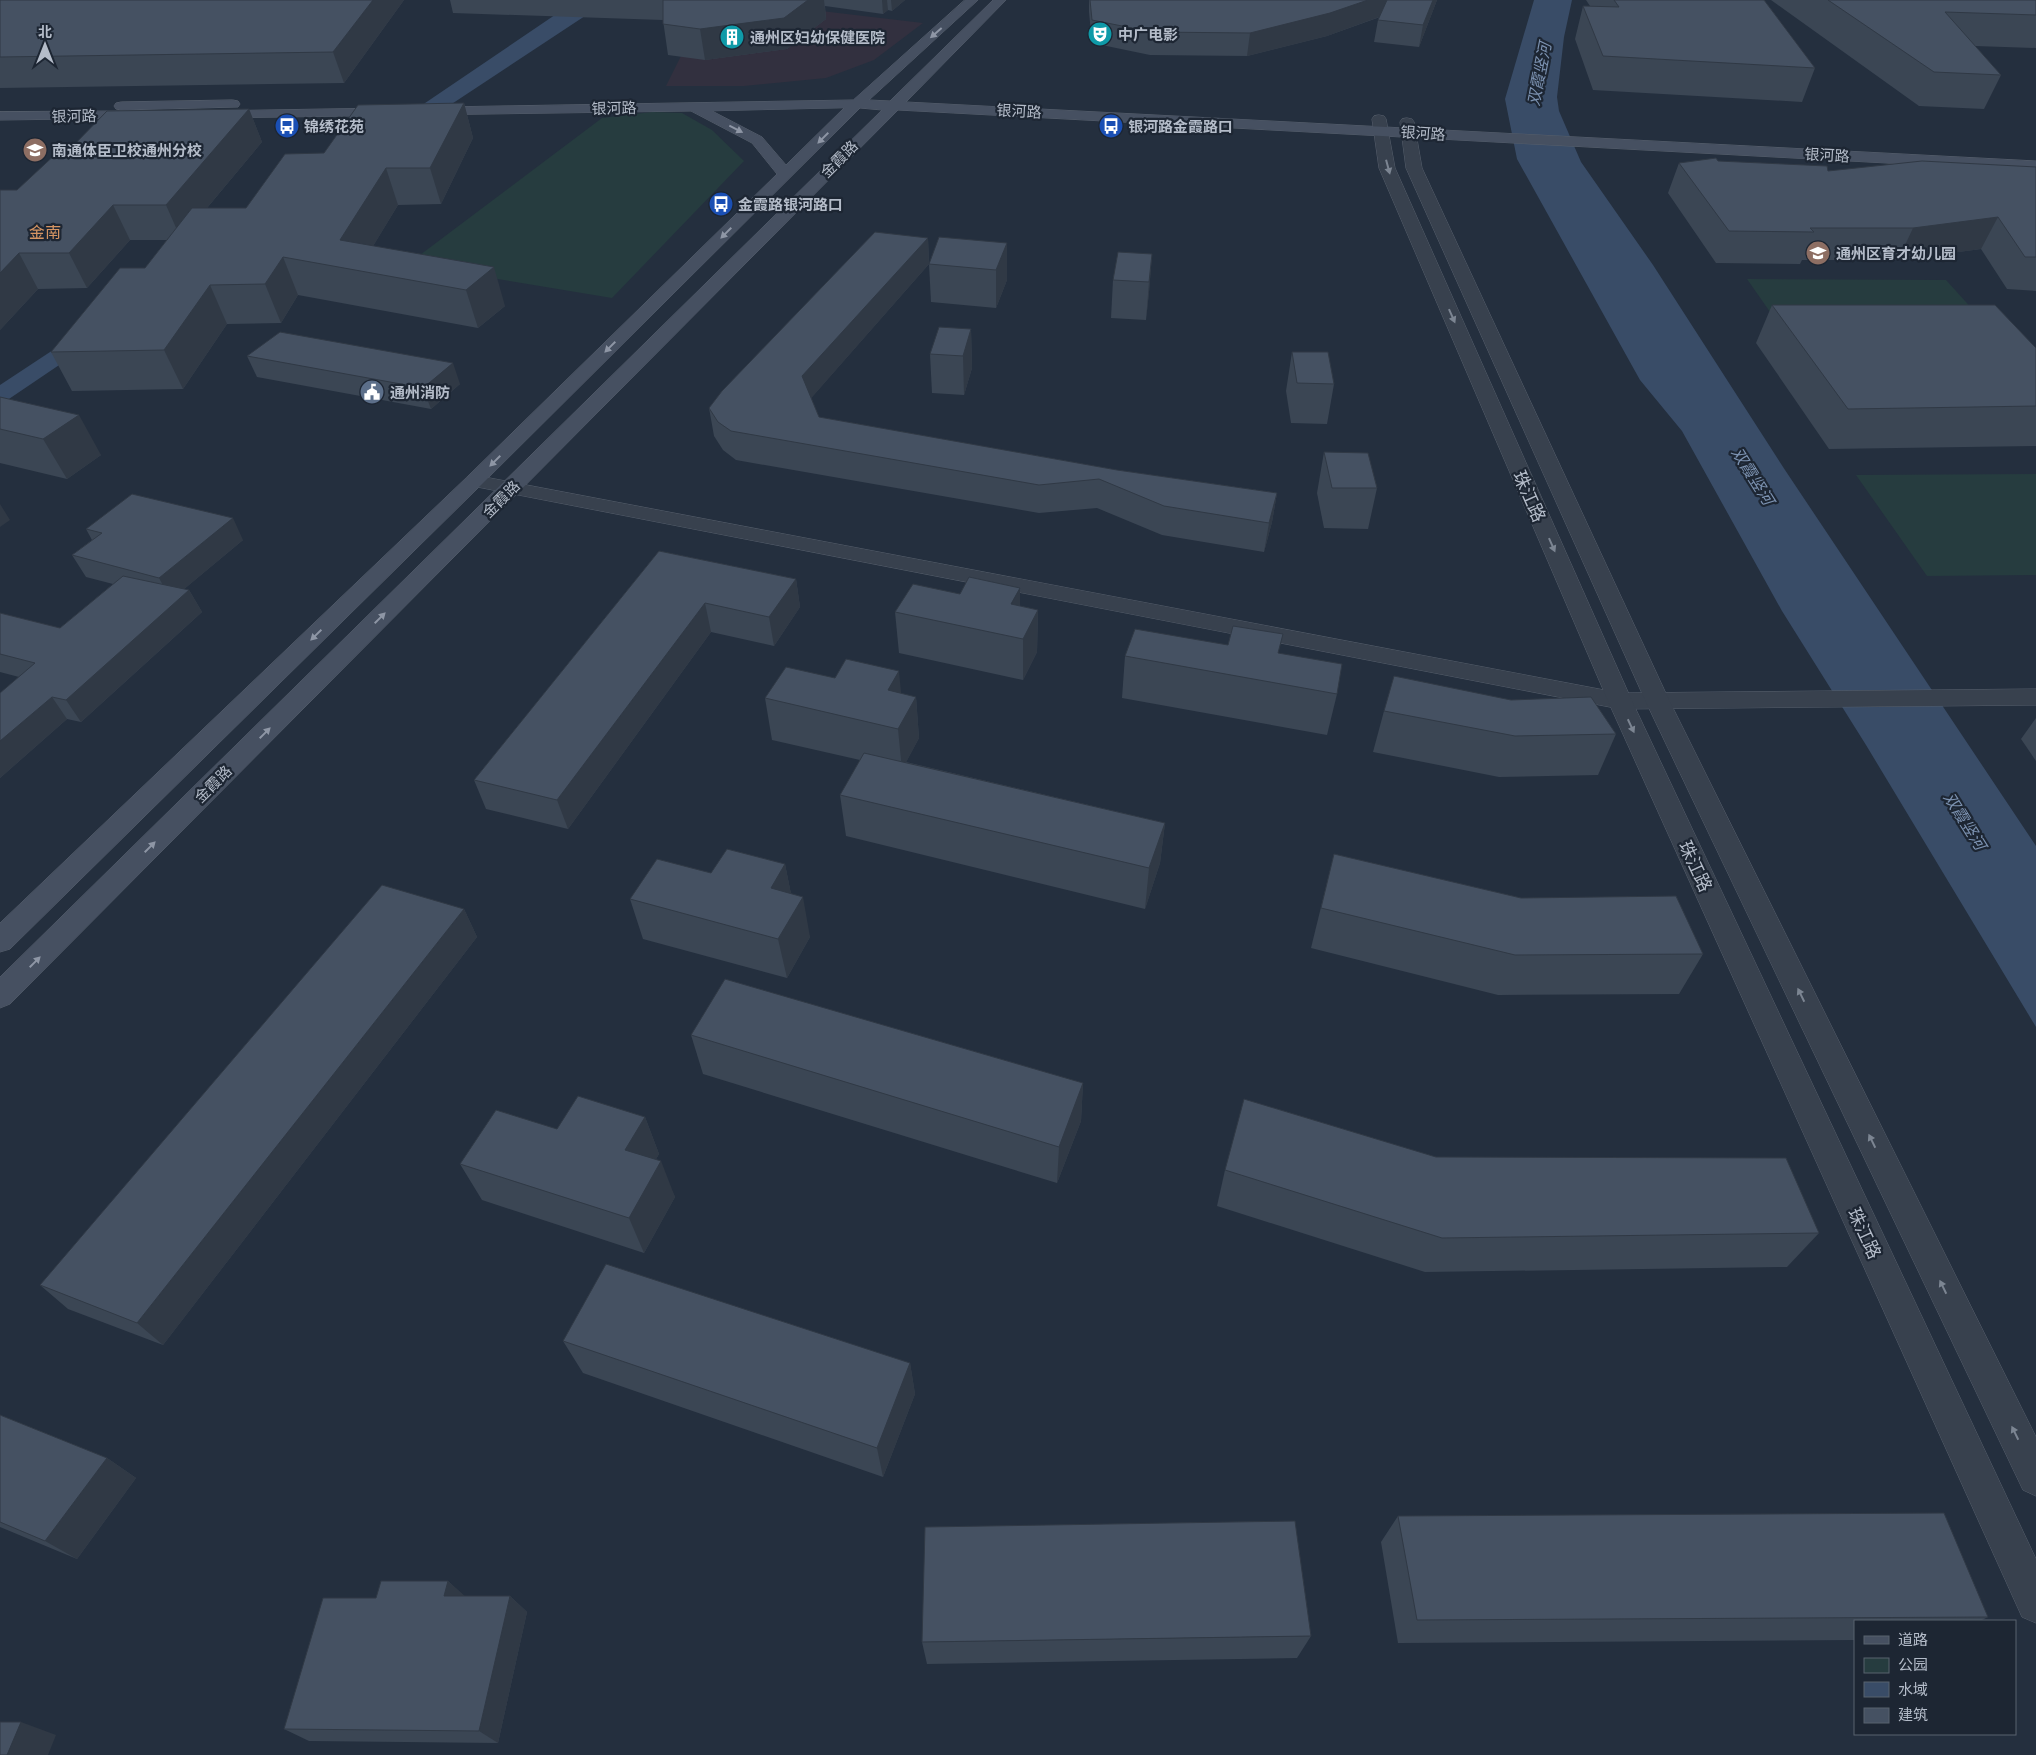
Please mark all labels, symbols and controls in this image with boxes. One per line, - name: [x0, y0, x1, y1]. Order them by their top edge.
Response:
- north arrow: [20, 20, 70, 70]
- theatre icon: 中广电影: [1087, 21, 1113, 47]
- text: 北: [38, 22, 52, 41]
- building icon: 通州区妇幼保健医院: [719, 24, 745, 50]
- place label: 中广电影: [1118, 24, 1178, 45]
- place label: 通州区妇幼保健医院: [750, 27, 885, 48]
- one-way arrow: [930, 27, 942, 38]
- water label: 双霞竖河: [1522, 38, 1556, 108]
- street label: 银河路: [591, 97, 637, 119]
- street label: 银河路: [996, 99, 1042, 123]
- street label: 银河路: [51, 105, 97, 127]
- bus stop icon: 锦绣花苑: [274, 113, 300, 139]
- bus stop icon: 银河路金霞路口: [1098, 113, 1124, 139]
- place label: 锦绣花苑: [304, 116, 364, 137]
- place label: 银河路金霞路口: [1128, 116, 1233, 137]
- street label: 银河路: [1400, 121, 1446, 145]
- one-way arrow: [729, 125, 743, 133]
- one-way arrow: [817, 132, 829, 144]
- street label: 金霞路: [816, 136, 862, 182]
- school or university icon: 南通体臣卫校通州分校: [22, 137, 48, 163]
- place label: 南通体臣卫校通州分校: [52, 140, 202, 161]
- street label: 银河路: [1804, 143, 1850, 167]
- one-way arrow: [1384, 159, 1392, 175]
- bus stop icon: 金霞路银河路口: [708, 191, 734, 217]
- place label: 金霞路银河路口: [738, 194, 843, 215]
- district label: 金南: [29, 221, 61, 243]
- one-way arrow: [721, 227, 733, 239]
- school or university icon: 通州区育才幼儿园: [1805, 240, 1831, 266]
- place label: 通州区育才幼儿园: [1836, 243, 1956, 264]
- one-way arrow: [1448, 309, 1456, 323]
- one-way arrow: [605, 341, 617, 353]
- public building icon: 通州消防: [359, 379, 385, 405]
- place label: 通州消防: [390, 382, 450, 403]
- water label: 双霞竖河: [1727, 443, 1781, 512]
- one-way arrow: [489, 455, 501, 467]
- street label: 珠江路: [1508, 466, 1552, 526]
- street label: 金霞路: [478, 476, 524, 522]
- one-way arrow: [1548, 538, 1556, 552]
- one-way arrow: [374, 612, 386, 624]
- one-way arrow: [310, 629, 322, 641]
- one-way arrow: [1628, 719, 1636, 733]
- one-way arrow: [259, 727, 271, 739]
- street label: 金霞路: [190, 761, 236, 807]
- water label: 双霞竖河: [1939, 788, 1993, 857]
- street label: 珠江路: [1674, 836, 1718, 896]
- one-way arrow: [144, 842, 156, 854]
- one-way arrow: [28, 956, 40, 968]
- one-way arrow: [1797, 988, 1805, 1002]
- one-way arrow: [1868, 1134, 1876, 1148]
- street label: 珠江路: [1843, 1203, 1887, 1263]
- one-way arrow: [1939, 1280, 1947, 1294]
- one-way arrow: [2010, 1426, 2018, 1440]
- legend: [1854, 1620, 2016, 1735]
- text: 道路: [1898, 1629, 1928, 1650]
- text: 公园: [1898, 1654, 1928, 1675]
- text: 水域: [1898, 1679, 1928, 1700]
- text: 建筑: [1898, 1704, 1928, 1725]

